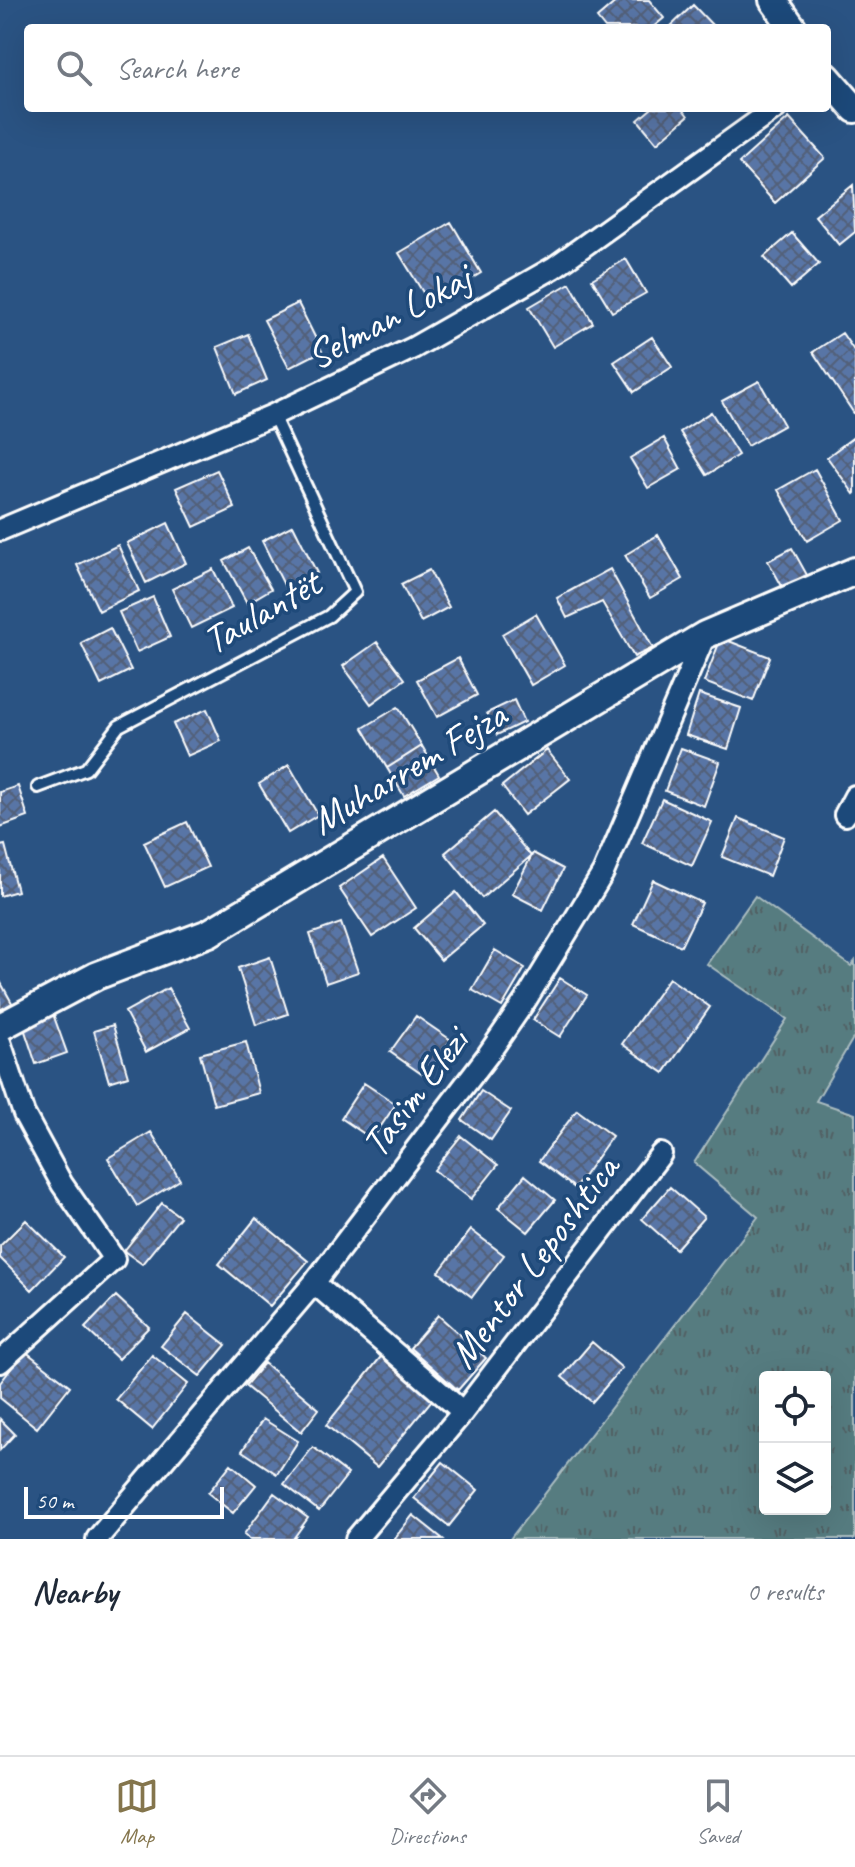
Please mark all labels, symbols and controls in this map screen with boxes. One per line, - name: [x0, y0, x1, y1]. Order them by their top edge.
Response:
- search box: [24, 24, 831, 112]
- icon: search: [52, 46, 96, 90]
- text: Search here: [116, 49, 238, 87]
- street label: Selman Lokaj: [298, 251, 483, 381]
- street label: Taulantët: [194, 556, 333, 665]
- street label: Muharrem Fejza: [302, 688, 518, 846]
- street label: Tasim Elezi: [350, 1015, 482, 1167]
- street label: Mentor Leposhtica: [438, 1142, 632, 1378]
- map controls: [759, 1371, 831, 1515]
- button: locate: [759, 1371, 831, 1443]
- button: layers: [759, 1443, 831, 1515]
- scale bar: [24, 1483, 224, 1519]
- text: 50 m: [36, 1487, 73, 1515]
- text: Nearby: [32, 1570, 118, 1613]
- text: 0 results: [747, 1575, 823, 1608]
- tab: Map: [115, 1774, 159, 1850]
- tab: Directions: [389, 1774, 466, 1850]
- tab: Saved: [696, 1774, 740, 1850]

